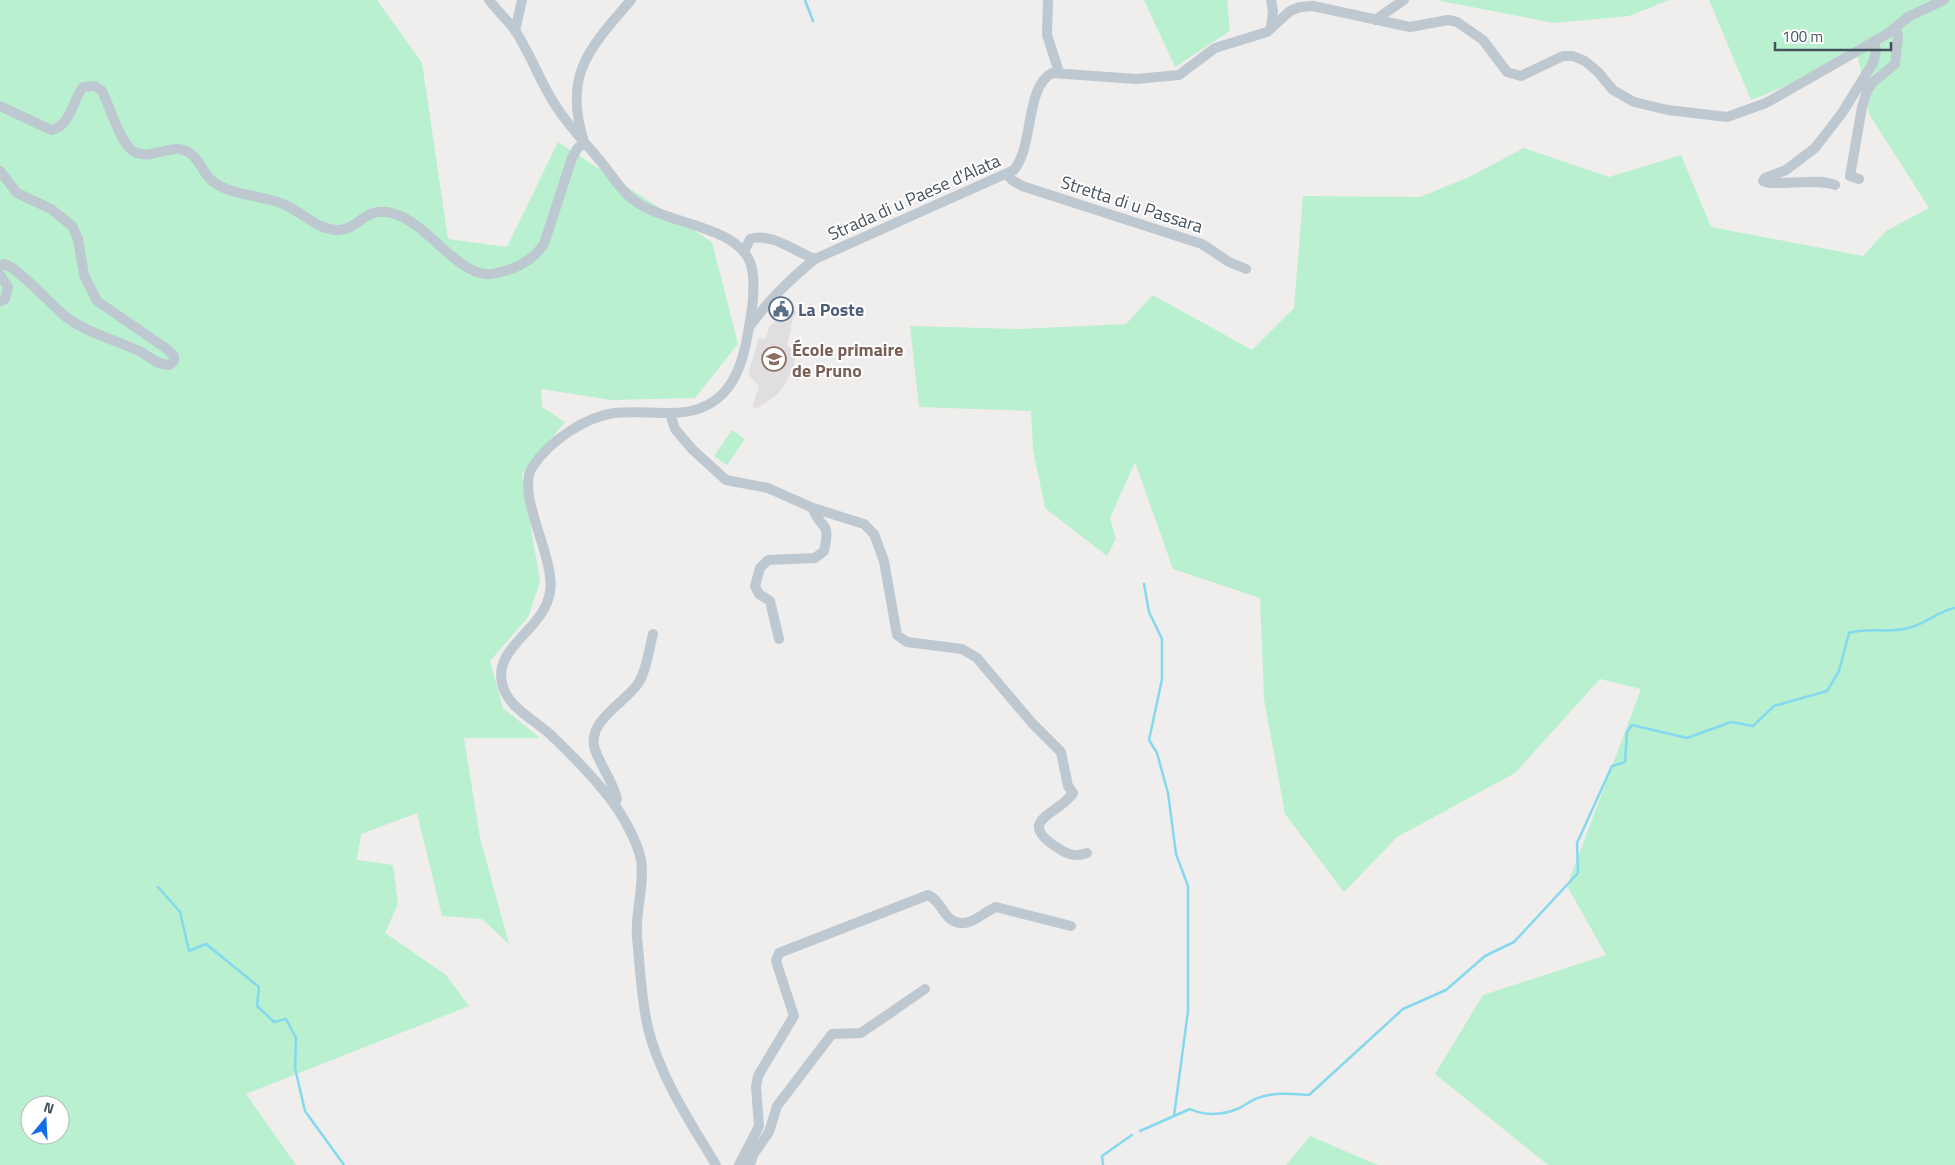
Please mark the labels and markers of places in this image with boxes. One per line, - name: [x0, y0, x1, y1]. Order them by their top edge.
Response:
- public building icon: La Poste: [768, 296, 794, 322]
- place label: La Poste: [798, 296, 864, 323]
- place label: École primaire de Pruno: [792, 336, 903, 384]
- school or university icon: École primaire de Pruno: [761, 346, 787, 372]

